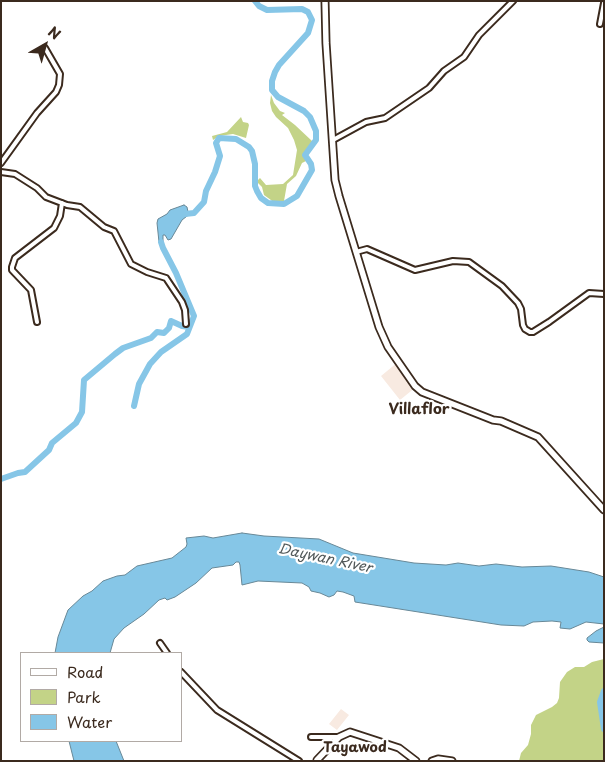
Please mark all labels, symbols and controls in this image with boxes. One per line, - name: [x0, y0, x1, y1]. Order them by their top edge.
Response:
- north arrow: [20, 20, 70, 70]
- text: N: [44, 21, 65, 44]
- district label: Villaflor: [389, 401, 449, 419]
- water label: Daywan River: [277, 541, 373, 577]
- legend: [20, 652, 182, 742]
- text: Road: [67, 660, 103, 683]
- text: Park: [67, 685, 101, 708]
- text: Water: [67, 710, 112, 733]
- district label: Tayawod: [323, 740, 387, 756]

